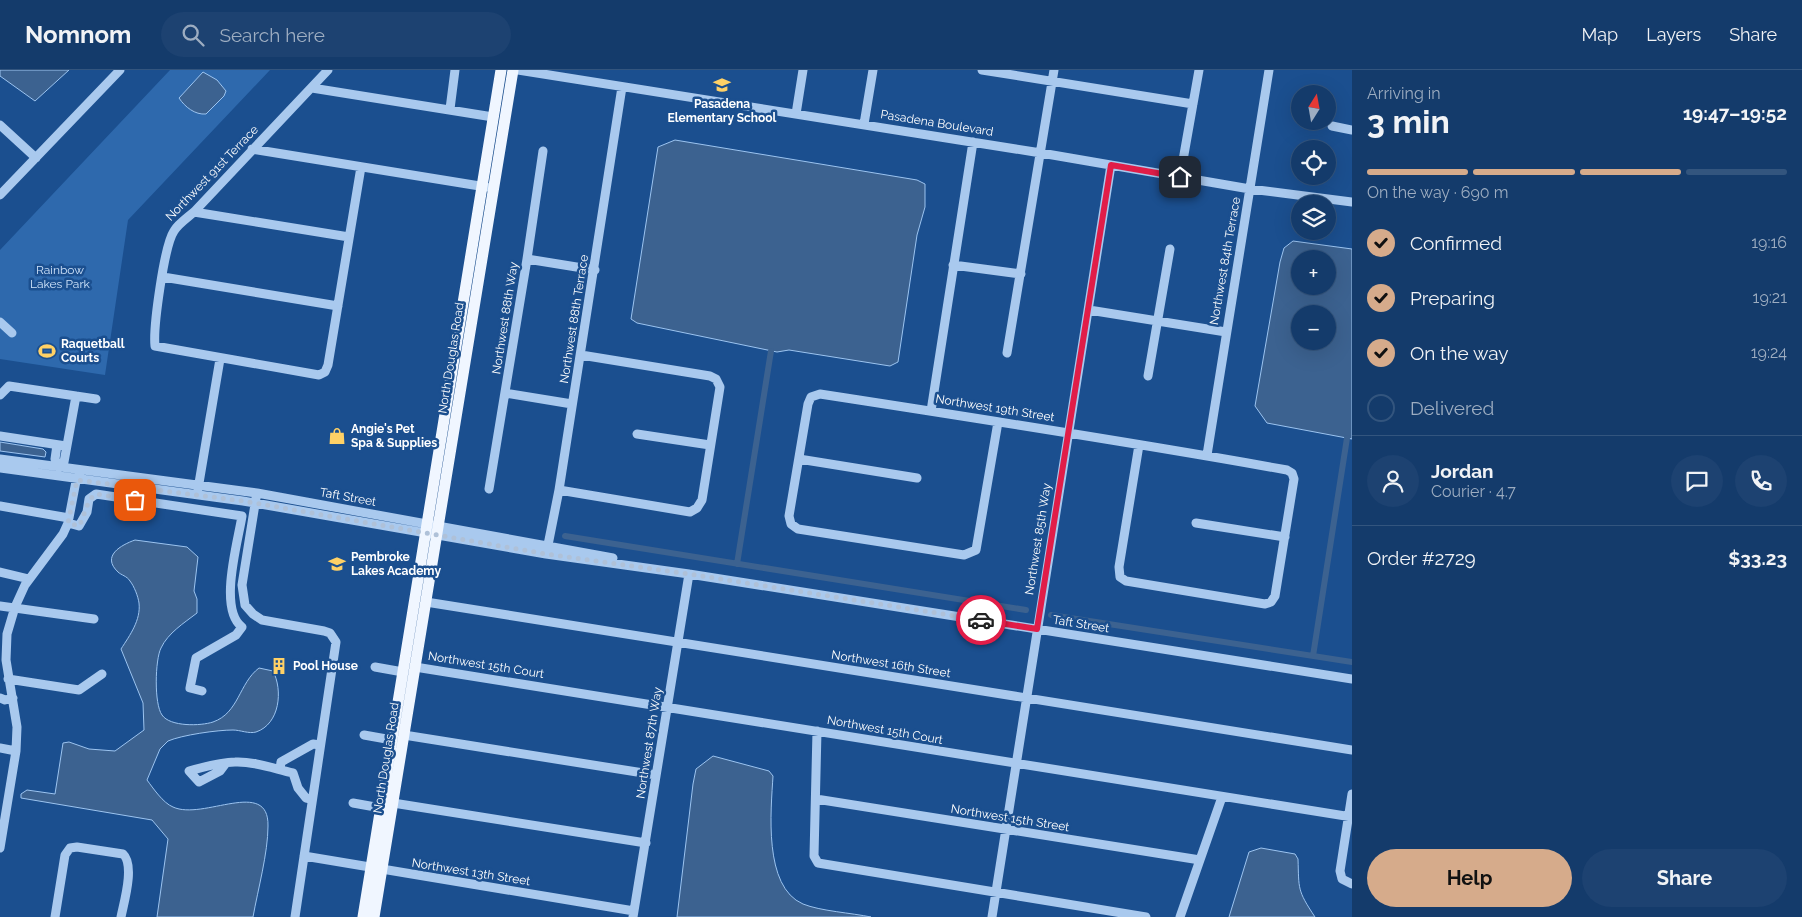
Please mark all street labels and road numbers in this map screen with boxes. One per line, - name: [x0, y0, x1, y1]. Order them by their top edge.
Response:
- street label: Pasadena Boulevard: [880, 107, 994, 139]
- street label: Northwest 91st Terrace: [163, 122, 261, 224]
- street label: Northwest 84th Terrace: [1207, 196, 1243, 326]
- street label: Northwest 88th Terrace: [557, 254, 591, 384]
- street label: Northwest 88th Way: [489, 260, 521, 375]
- street label: North Douglas Road: [435, 301, 467, 415]
- street label: Northwest 19th Street: [934, 392, 1056, 424]
- street label: Northwest 85th Way: [1022, 482, 1054, 596]
- street label: Taft Street: [319, 485, 377, 509]
- street label: Taft Street: [1052, 613, 1110, 635]
- street label: Northwest 16th Street: [830, 648, 952, 680]
- street label: Northwest 15th Court: [427, 649, 545, 681]
- street label: Northwest 87th Way: [633, 686, 665, 800]
- street label: North Douglas Road: [370, 701, 402, 815]
- street label: Northwest 15th Court: [826, 713, 944, 747]
- street label: Northwest 15th Street: [950, 802, 1070, 834]
- street label: Northwest 13th Street: [411, 856, 531, 888]

